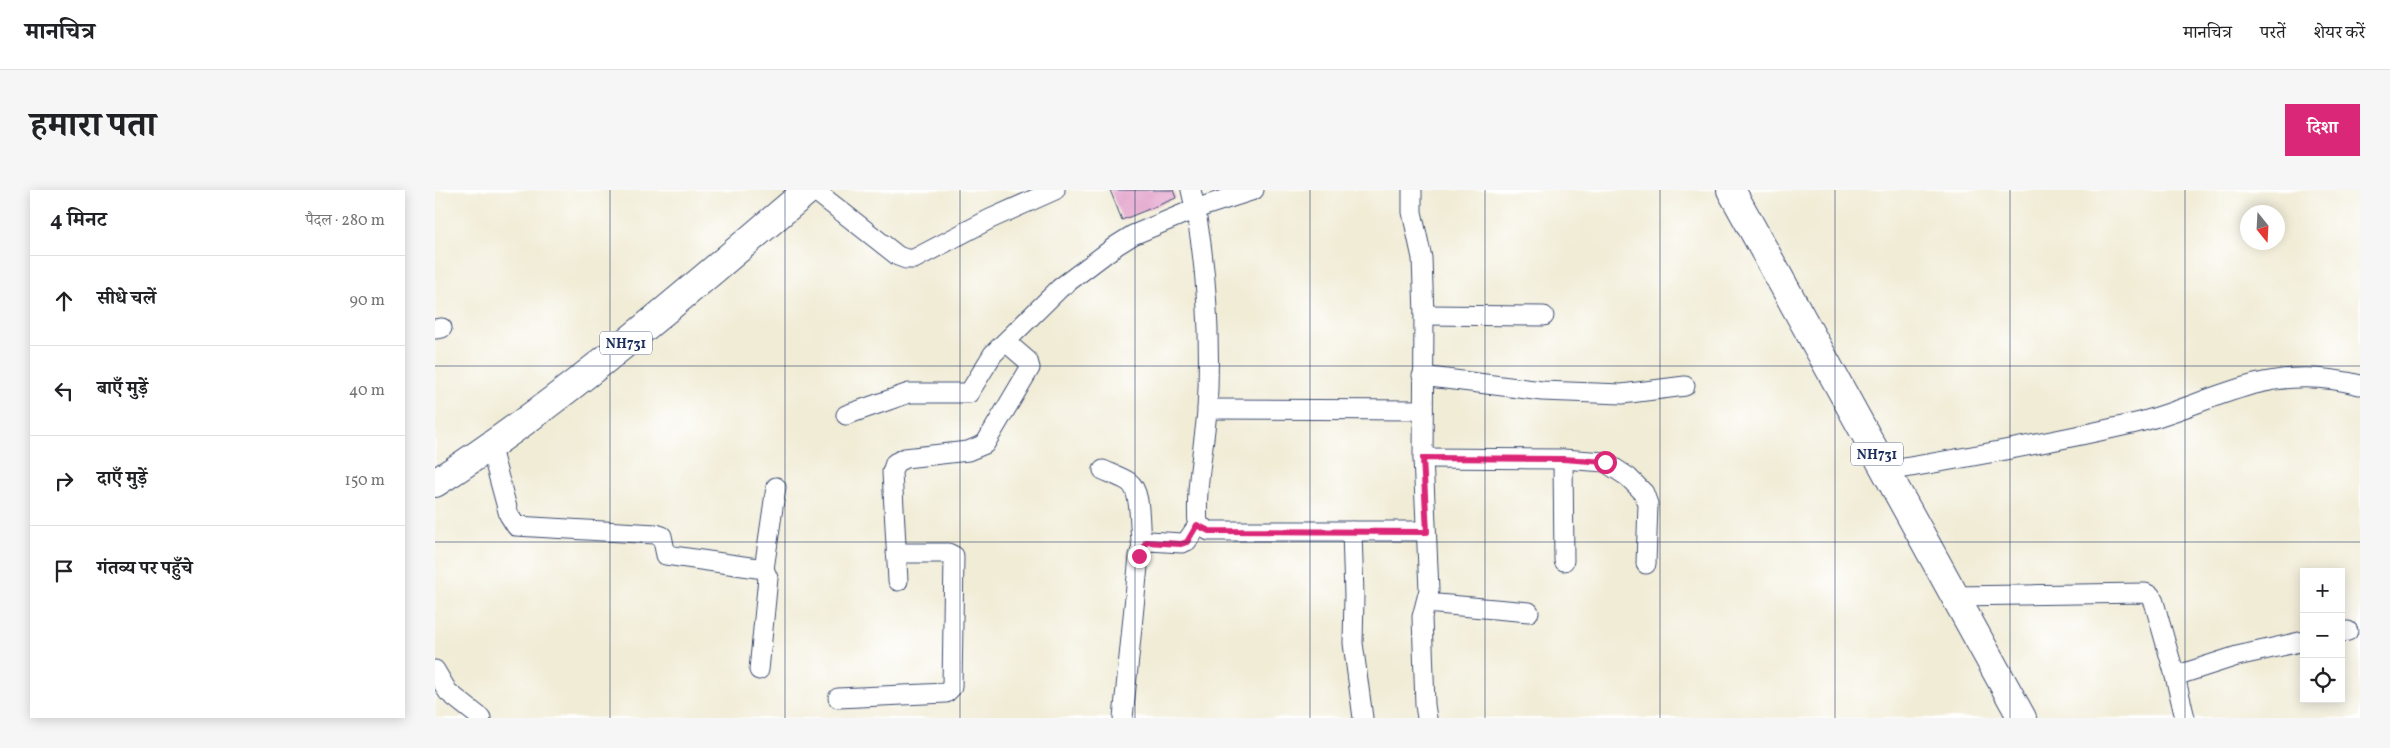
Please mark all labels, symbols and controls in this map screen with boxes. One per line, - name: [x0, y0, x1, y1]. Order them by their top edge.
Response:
- text: मानचित्र: [25, 16, 95, 50]
- text: मानचित्र: [2183, 21, 2232, 46]
- text: परतें: [2260, 21, 2286, 46]
- text: शेयर करें: [2314, 21, 2365, 46]
- text: हमारा पता: [30, 103, 156, 151]
- button: दिशा: [2285, 104, 2360, 156]
- north arrow: [2240, 205, 2285, 250]
- text: 4 मिनट: [50, 206, 107, 235]
- text: पैदल · 280 m: [306, 210, 385, 232]
- text: सीधे चलें: [97, 286, 156, 312]
- icon: ahead: [50, 287, 78, 315]
- text: 90 m: [349, 290, 385, 312]
- road number: NH731: [600, 332, 652, 354]
- text: बाएँ मुड़ें: [97, 376, 148, 402]
- icon: left: [50, 377, 78, 405]
- text: 40 m: [349, 380, 385, 402]
- road number: NH731: [1851, 442, 1903, 466]
- route start: [1594, 451, 1617, 474]
- text: दाएँ मुड़ें: [97, 466, 147, 492]
- icon: right: [50, 467, 78, 495]
- text: 150 m: [344, 470, 385, 492]
- route end: [1128, 545, 1151, 568]
- text: गंतव्य पर पहुँचे: [97, 556, 192, 582]
- icon: arrive: [50, 557, 78, 585]
- map controls: [2300, 568, 2345, 703]
- button: +: [2300, 568, 2345, 613]
- button: −: [2300, 613, 2345, 658]
- button: locate: [2300, 658, 2345, 703]

